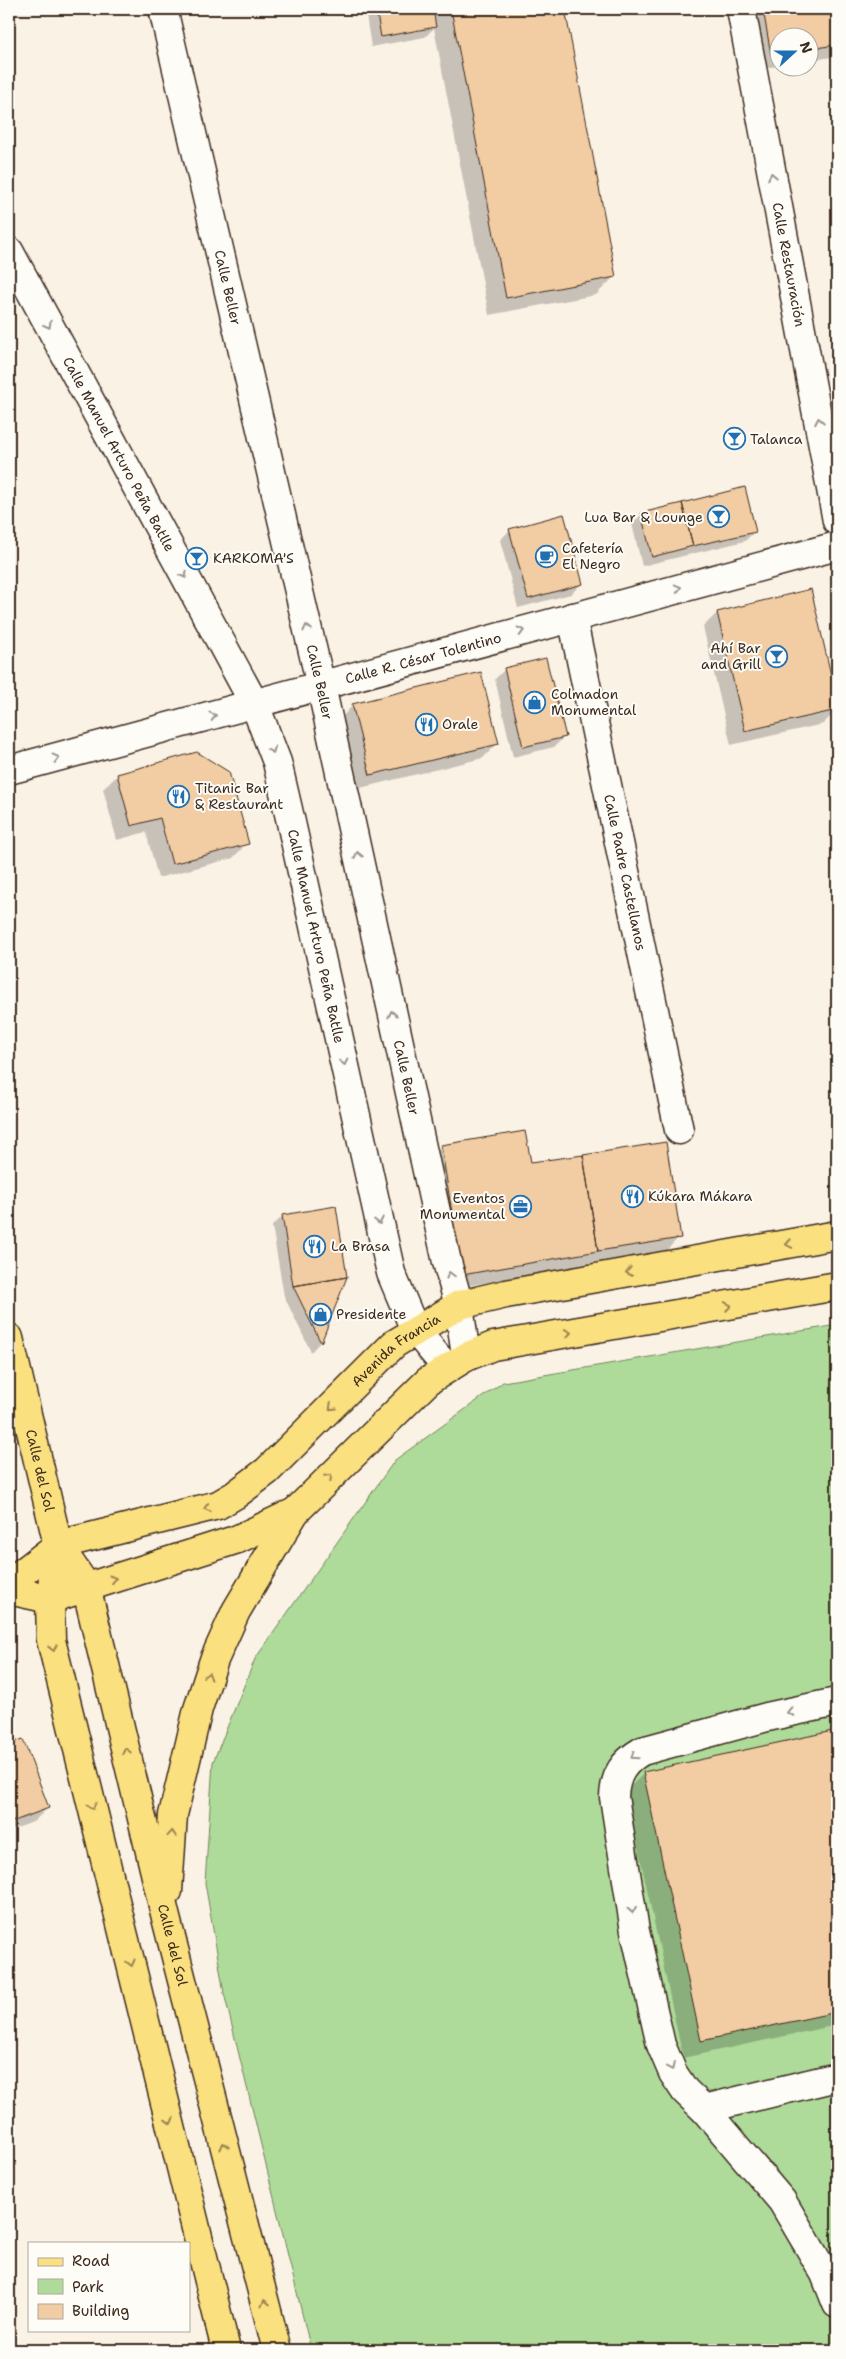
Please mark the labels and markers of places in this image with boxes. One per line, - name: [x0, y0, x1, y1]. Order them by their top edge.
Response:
- bar icon: Talanca: [722, 427, 746, 451]
- place label: Talanca: [750, 430, 803, 448]
- bar icon: Lua Bar & Lounge: [707, 505, 731, 529]
- place label: Lua Bar & Lounge: [584, 508, 703, 526]
- place label: Cafetería El Negro: [562, 539, 624, 573]
- cafe icon: Cafetería El Negro: [534, 544, 558, 568]
- bar icon: KARKOMA'S: [185, 546, 209, 570]
- place label: KARKOMA'S: [213, 549, 294, 567]
- place label: Ahí Bar and Grill: [701, 639, 762, 673]
- bar icon: Ahí Bar and Grill: [765, 644, 789, 668]
- place label: Colmadon Monumental: [551, 685, 637, 719]
- shop icon: Colmadon Monumental: [523, 690, 547, 714]
- restaurant icon: Orale: [414, 712, 438, 736]
- place label: Orale: [442, 715, 478, 733]
- place label: Titanic Bar & Restaurant: [195, 779, 283, 813]
- restaurant icon: Titanic Bar & Restaurant: [167, 784, 191, 808]
- restaurant icon: Kúkara Mákara: [620, 1184, 644, 1208]
- place label: Kúkara Mákara: [648, 1187, 753, 1205]
- place label: Eventos Monumental: [420, 1189, 506, 1223]
- office icon: Eventos Monumental: [509, 1194, 533, 1218]
- restaurant icon: La Brasa: [303, 1234, 327, 1258]
- place label: La Brasa: [331, 1237, 390, 1255]
- shop icon: Presidente: [308, 1302, 332, 1326]
- place label: Presidente: [336, 1305, 407, 1323]

